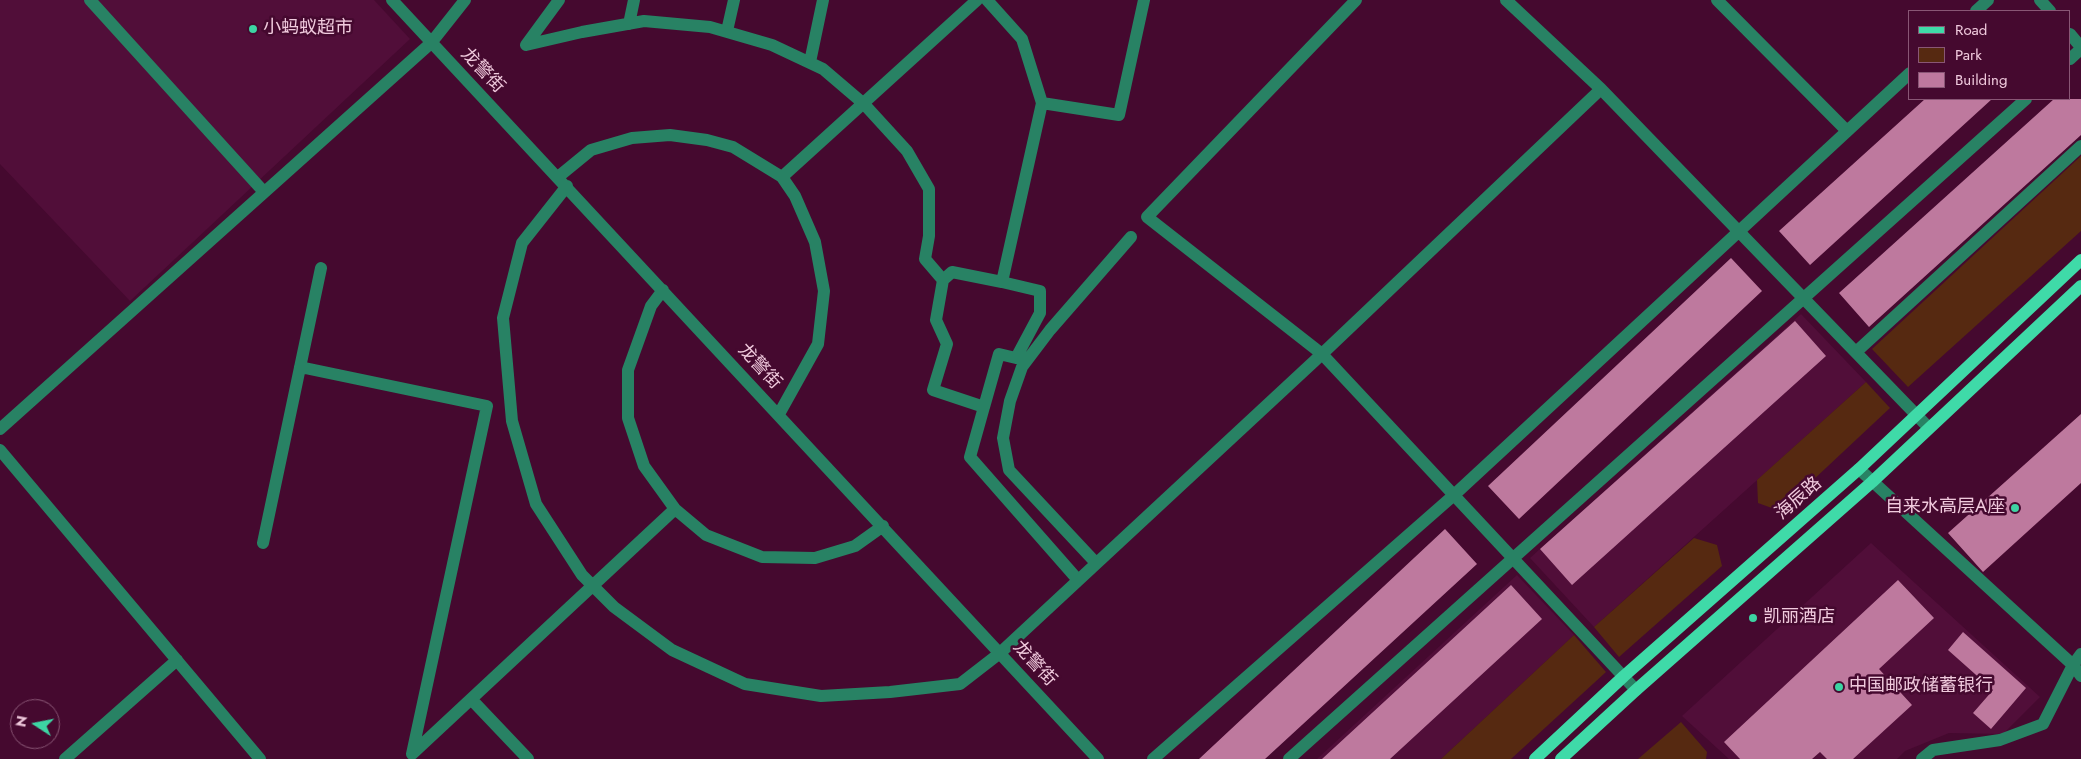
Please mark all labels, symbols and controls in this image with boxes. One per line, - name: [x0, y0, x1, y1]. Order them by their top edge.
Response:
- legend: [1908, 10, 2071, 100]
- place label: 小蚂蚁超市: [263, 18, 353, 40]
- text: Road: [1955, 19, 1987, 41]
- marker: 小蚂蚁超市: [247, 23, 259, 35]
- street label: 龙警街: [455, 44, 509, 98]
- text: Park: [1955, 44, 1982, 66]
- text: Building: [1955, 69, 2007, 91]
- street label: 龙警街: [733, 340, 785, 394]
- street label: 海辰路: [1772, 473, 1826, 525]
- place label: 自来水高层A座: [1885, 497, 2005, 519]
- marker: 自来水高层A座: [2009, 502, 2021, 514]
- place label: 凯丽酒店: [1763, 607, 1835, 629]
- marker: 凯丽酒店: [1747, 612, 1759, 624]
- street label: 龙警街: [1008, 637, 1060, 691]
- place label: 中国邮政储蓄银行: [1849, 676, 1993, 698]
- marker: 中国邮政储蓄银行: [1833, 681, 1845, 693]
- north arrow: [10, 699, 60, 749]
- text: N: [10, 714, 32, 729]

